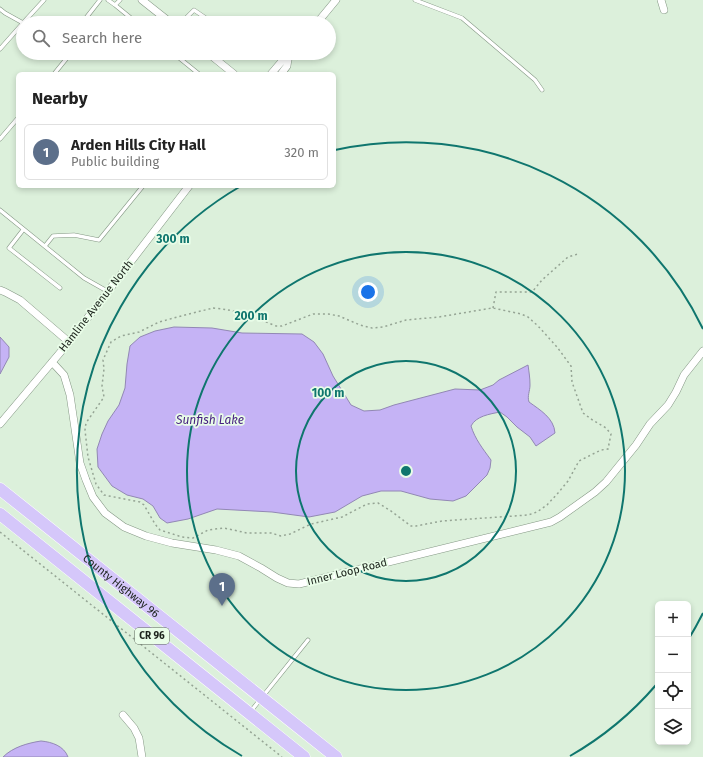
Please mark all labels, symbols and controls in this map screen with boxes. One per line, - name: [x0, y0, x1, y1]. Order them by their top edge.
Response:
- search box: [16, 16, 336, 60]
- icon: search: [30, 27, 52, 49]
- text: Search here: [62, 29, 142, 47]
- text: Nearby: [32, 88, 87, 109]
- text: Arden Hills City Hall: [71, 136, 206, 154]
- text: 1: [43, 145, 49, 160]
- text: 320 m: [284, 145, 319, 160]
- text: Public building: [71, 154, 159, 169]
- text: 300 m: [155, 232, 190, 246]
- street label: Hamline Avenue North: [56, 258, 136, 354]
- your location: [358, 282, 378, 302]
- text: 200 m: [234, 309, 268, 323]
- text: 100 m: [312, 386, 344, 400]
- water label: Sunfish Lake: [175, 413, 244, 427]
- centre of rings: [399, 464, 413, 478]
- street label: County Highway 96: [80, 551, 162, 620]
- street label: Inner Loop Road: [306, 556, 388, 588]
- pin: 1: [209, 573, 235, 606]
- map controls: [655, 601, 691, 745]
- button: +: [655, 601, 691, 637]
- road number: CR 96: [135, 628, 169, 644]
- button: −: [655, 637, 691, 673]
- button: locate: [655, 673, 691, 709]
- button: layers: [655, 709, 691, 745]

